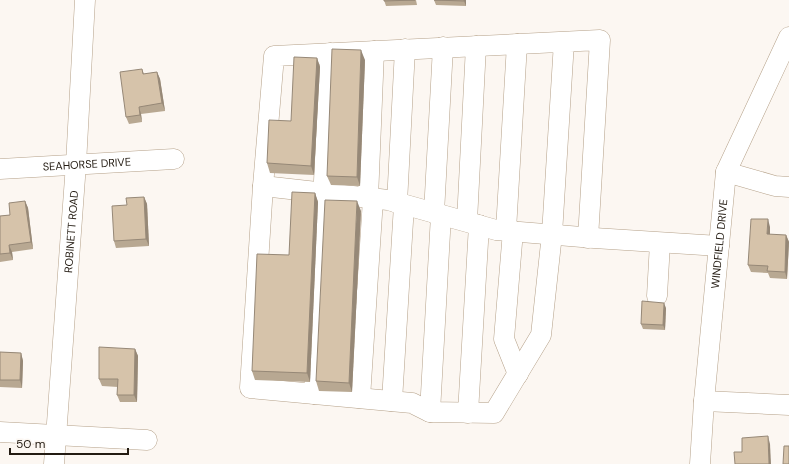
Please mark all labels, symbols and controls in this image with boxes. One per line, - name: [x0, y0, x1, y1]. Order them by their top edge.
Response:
- street label: SEAHORSE DRIVE: [42, 154, 131, 174]
- street label: ROBINETT ROAD: [61, 189, 81, 273]
- street label: WINDFIELD DRIVE: [708, 199, 730, 289]
- scale bar: [10, 430, 128, 456]
- text: 50 m: [16, 436, 45, 452]

